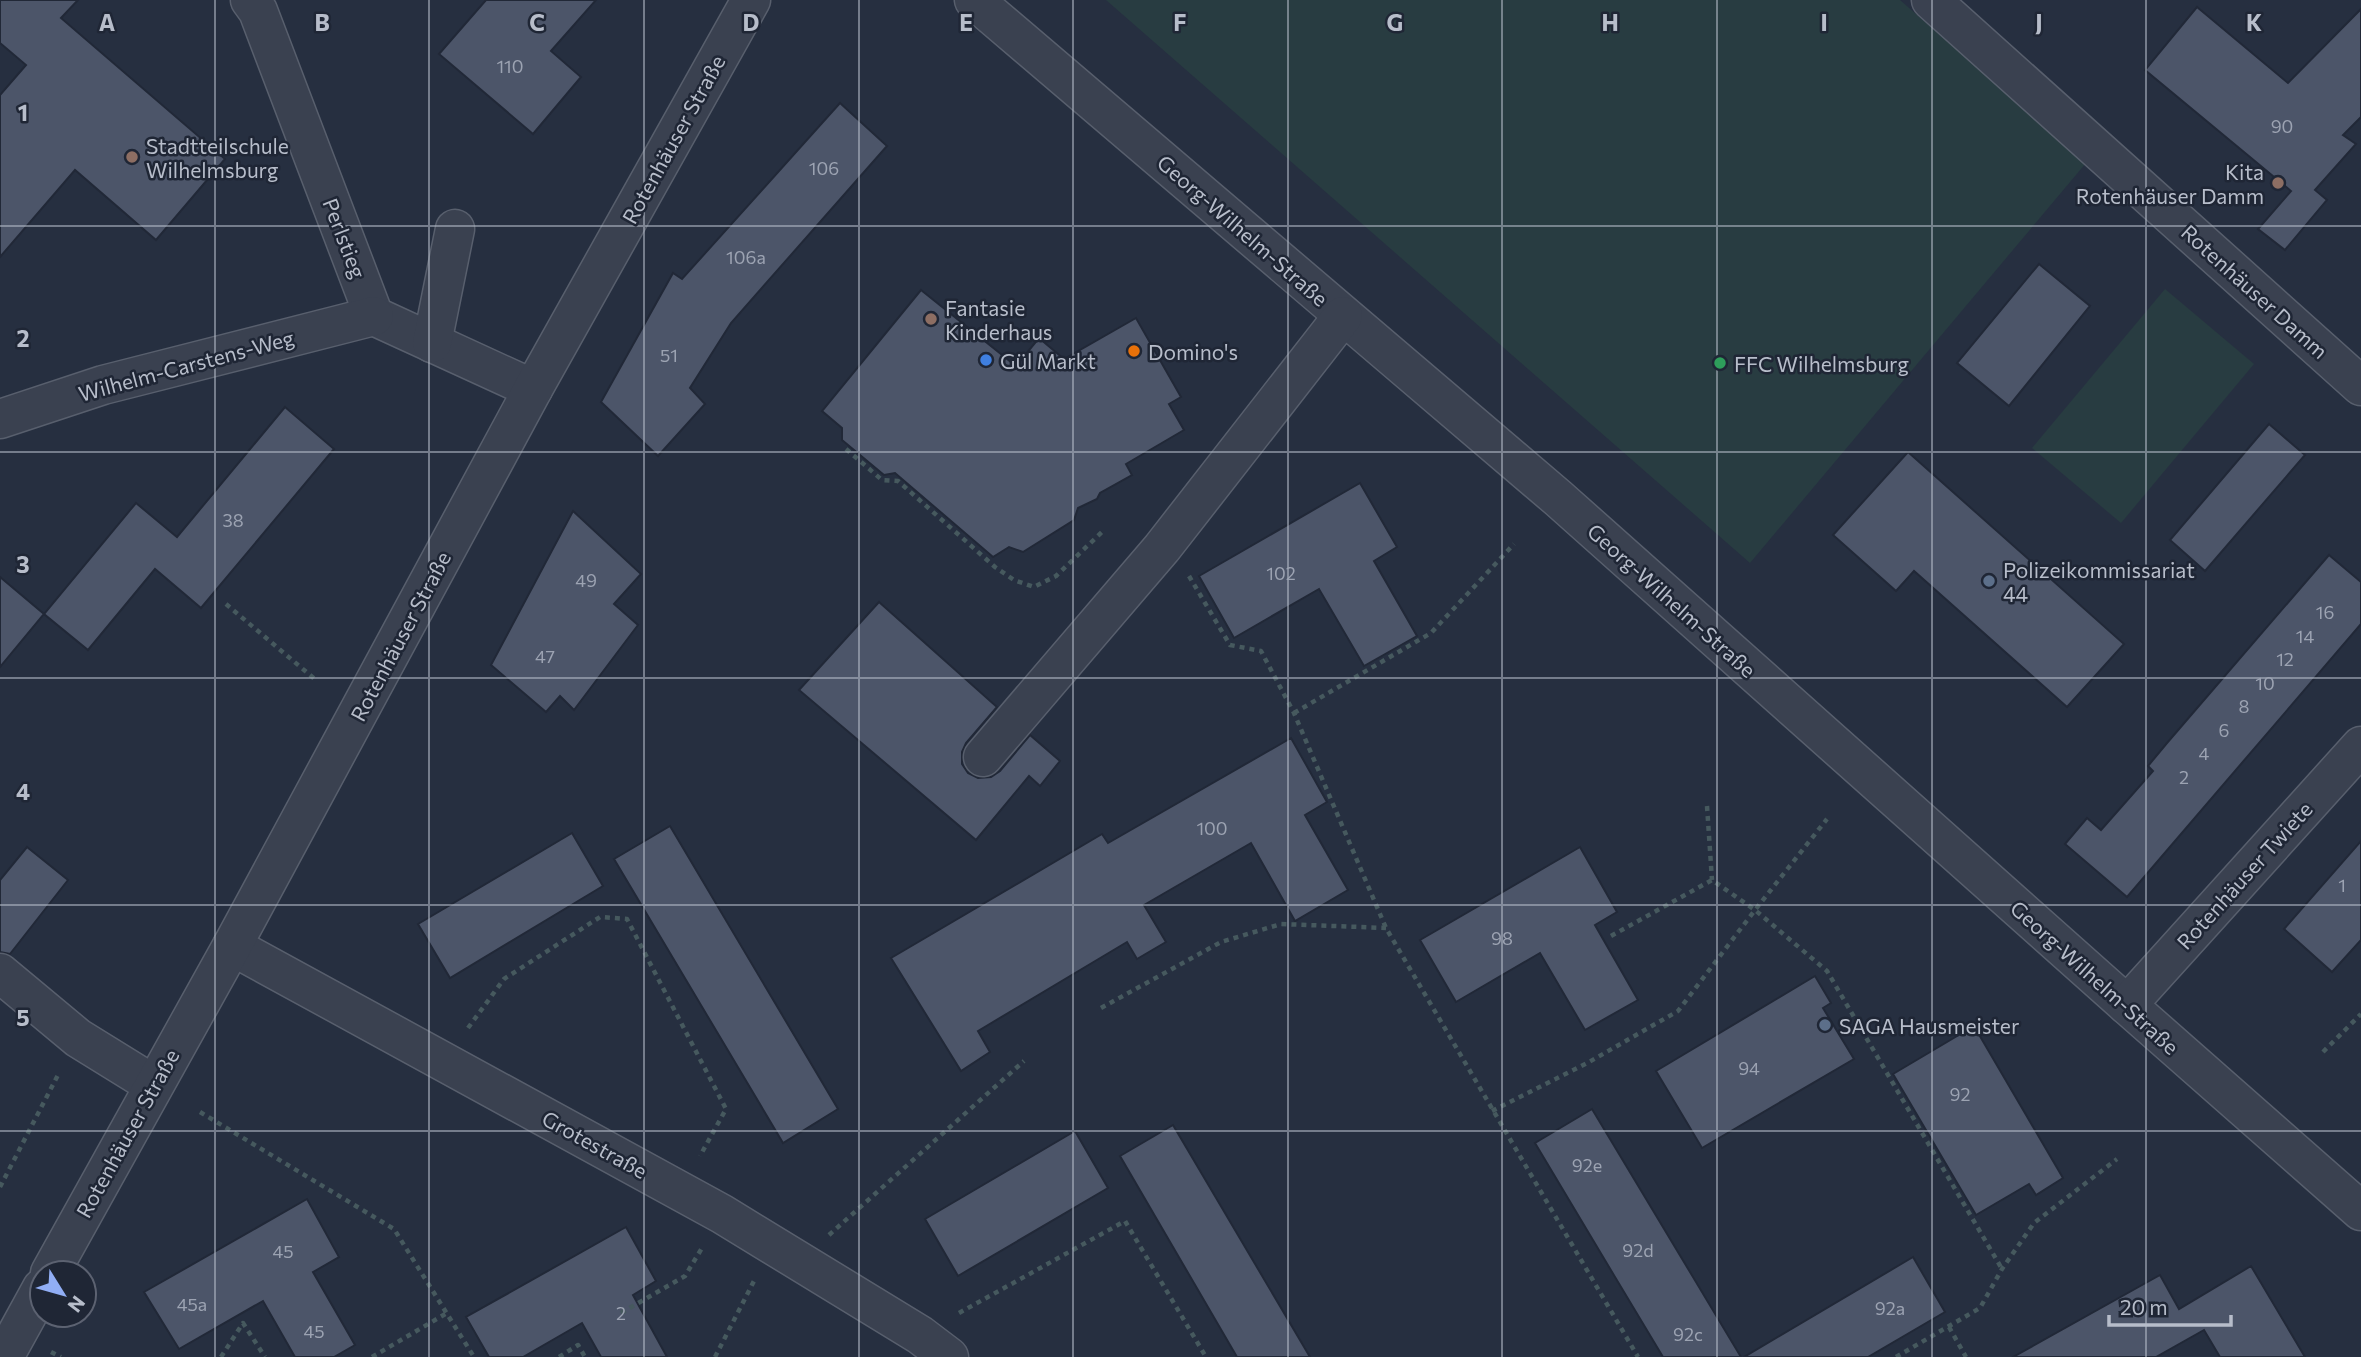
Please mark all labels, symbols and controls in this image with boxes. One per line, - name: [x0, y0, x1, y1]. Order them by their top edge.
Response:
- text: A: [99, 8, 116, 36]
- text: B: [314, 8, 330, 36]
- text: C: [529, 8, 545, 36]
- text: D: [743, 8, 760, 36]
- text: E: [959, 8, 973, 36]
- text: F: [1173, 8, 1187, 36]
- text: G: [1387, 8, 1403, 36]
- text: H: [1601, 8, 1619, 36]
- text: I: [1820, 8, 1828, 36]
- text: J: [2035, 8, 2043, 36]
- text: K: [2246, 8, 2262, 36]
- street label: Rotenhäuser Straße: [616, 50, 730, 228]
- house number: 110: [496, 55, 524, 77]
- text: 1: [18, 98, 28, 126]
- house number: 90: [2271, 115, 2293, 137]
- place label: Stadtteilschule Wilhelmsburg: [146, 133, 289, 182]
- marker: Stadtteilschule Wilhelmsburg: [124, 149, 140, 165]
- street label: Georg-Wilhelm-Straße: [1153, 149, 1333, 311]
- house number: 106: [809, 157, 839, 179]
- place label: Kita Rotenhäuser Damm: [2076, 159, 2264, 208]
- marker: Kita Rotenhäuser Damm: [2270, 175, 2286, 191]
- street label: Perlstieg: [318, 194, 372, 282]
- street label: Rotenhäuser Damm: [2177, 219, 2333, 363]
- house number: 106a: [726, 246, 766, 268]
- place label: Fantasie Kinderhaus: [945, 295, 1052, 344]
- marker: Fantasie Kinderhaus: [923, 311, 939, 327]
- text: 2: [16, 324, 30, 352]
- street label: Wilhelm-Carstens-Weg: [76, 324, 296, 406]
- place label: Domino's: [1148, 339, 1238, 364]
- marker: Domino's: [1126, 343, 1142, 359]
- house number: 51: [660, 344, 678, 366]
- place label: Gül Markt: [1000, 348, 1096, 373]
- place label: FFC Wilhelmsburg: [1734, 351, 1909, 376]
- marker: Gül Markt: [978, 352, 994, 368]
- marker: FFC Wilhelmsburg: [1712, 355, 1728, 371]
- house number: 38: [222, 509, 244, 531]
- street label: Georg-Wilhelm-Straße: [1583, 518, 1761, 682]
- street label: Rotenhäuser Straße: [345, 547, 455, 725]
- text: 3: [16, 550, 30, 578]
- place label: Polizeikommissariat 44: [2003, 557, 2195, 606]
- house number: 102: [1266, 562, 1296, 584]
- house number: 49: [575, 569, 597, 591]
- marker: Polizeikommissariat 44: [1981, 573, 1997, 589]
- house number: 16: [2316, 601, 2334, 623]
- house number: 14: [2296, 625, 2314, 647]
- house number: 47: [535, 645, 555, 667]
- house number: 12: [2276, 648, 2294, 670]
- house number: 10: [2255, 672, 2275, 694]
- house number: 8: [2239, 695, 2250, 717]
- house number: 6: [2219, 719, 2229, 741]
- house number: 4: [2199, 742, 2210, 764]
- house number: 2: [2179, 766, 2189, 788]
- text: 4: [16, 777, 30, 805]
- street label: Rotenhäuser Twiete: [2171, 796, 2317, 954]
- house number: 100: [1196, 817, 1228, 839]
- house number: 1: [2338, 874, 2346, 896]
- street label: Georg-Wilhelm-Straße: [2006, 895, 2184, 1059]
- house number: 98: [1491, 927, 1513, 949]
- text: 5: [16, 1003, 30, 1031]
- place label: SAGA Hausmeister: [1839, 1013, 2019, 1038]
- marker: SAGA Hausmeister: [1817, 1017, 1833, 1033]
- street label: Rotenhäuser Straße: [70, 1044, 184, 1222]
- house number: 94: [1738, 1057, 1760, 1079]
- house number: 92: [1950, 1083, 1970, 1105]
- street label: Grotestraße: [538, 1105, 652, 1183]
- house number: 92e: [1572, 1154, 1602, 1176]
- house number: 92d: [1622, 1239, 1654, 1261]
- house number: 45: [272, 1240, 294, 1262]
- north arrow: [28, 1259, 98, 1329]
- scale bar: [2109, 1284, 2232, 1328]
- text: N: [63, 1292, 90, 1317]
- house number: 45a: [177, 1293, 207, 1315]
- text: 20 m: [2120, 1294, 2168, 1319]
- house number: 92a: [1875, 1297, 1905, 1319]
- house number: 2: [616, 1302, 626, 1324]
- house number: 45: [303, 1320, 325, 1342]
- house number: 92c: [1673, 1323, 1703, 1345]

